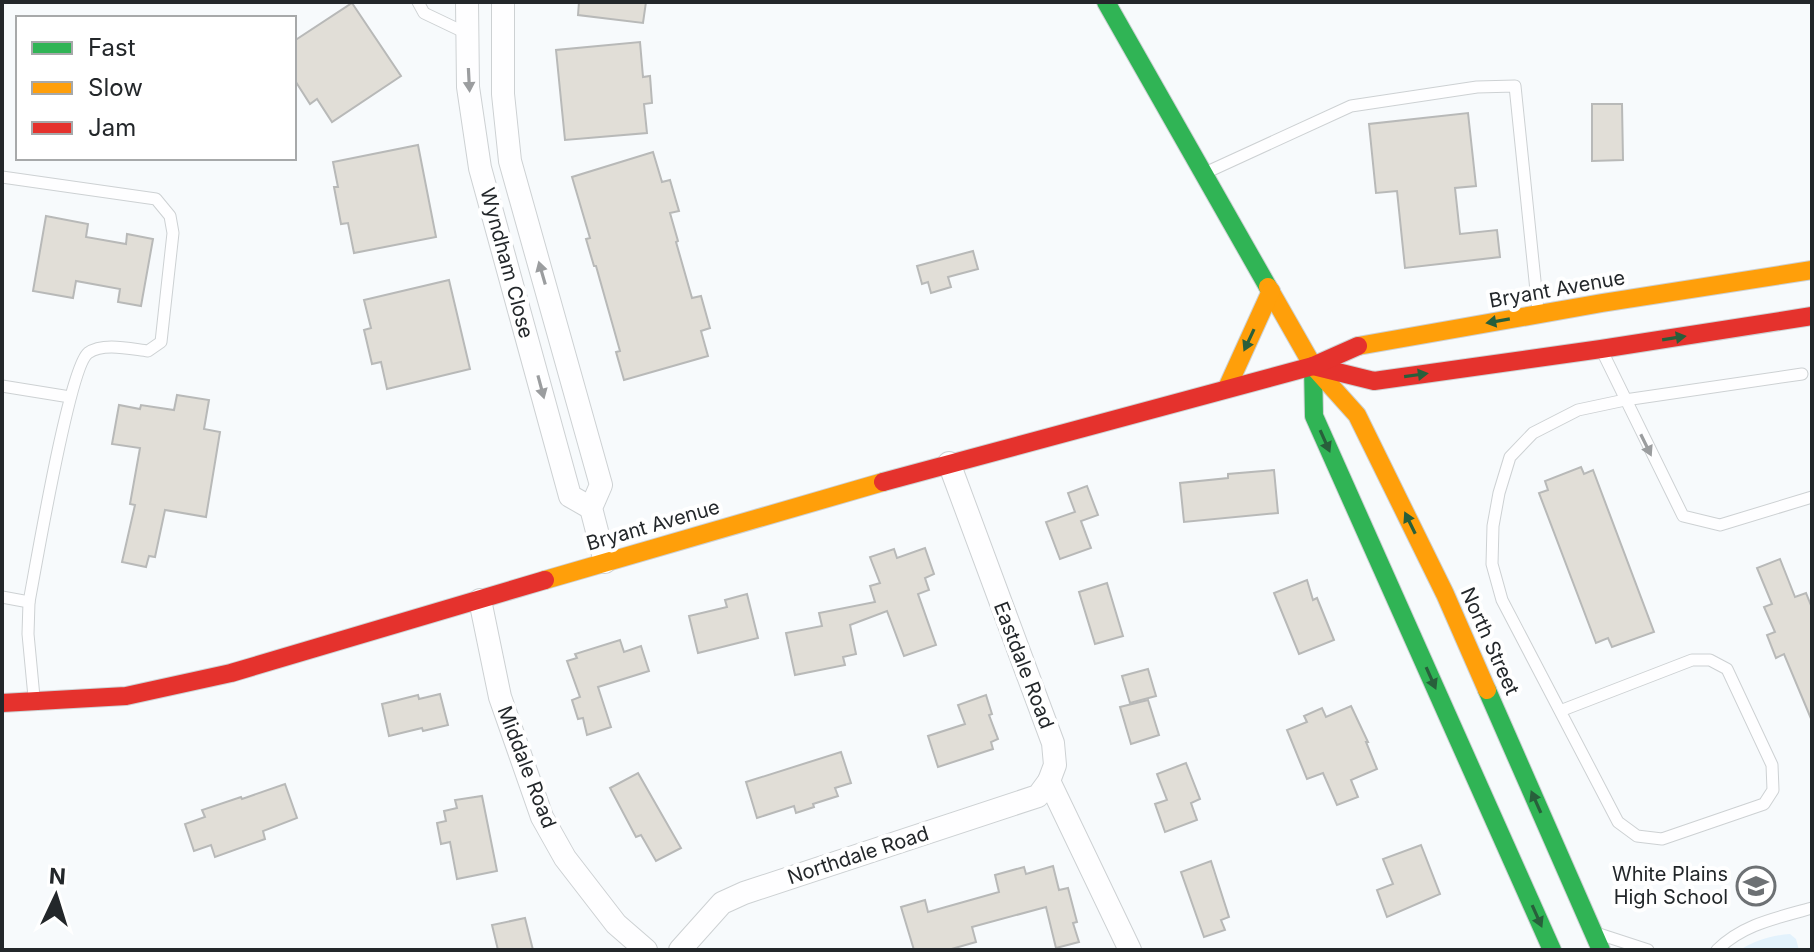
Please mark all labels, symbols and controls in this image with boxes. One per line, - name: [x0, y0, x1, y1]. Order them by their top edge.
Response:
- legend: [16, 16, 296, 160]
- text: Fast: [88, 33, 136, 62]
- one-way arrow: [462, 68, 475, 93]
- text: Slow: [88, 73, 143, 102]
- text: Jam: [88, 113, 136, 142]
- street label: Wyndham Close: [475, 185, 539, 341]
- one-way arrow: [535, 260, 548, 284]
- street label: Bryant Avenue: [1487, 265, 1627, 313]
- one-way arrow: [1485, 315, 1510, 327]
- one-way arrow: [1242, 328, 1256, 351]
- one-way arrow: [1662, 331, 1687, 343]
- one-way arrow: [1404, 368, 1429, 381]
- one-way arrow: [535, 374, 547, 399]
- one-way arrow: [1318, 429, 1332, 453]
- one-way arrow: [1639, 433, 1653, 456]
- street label: Bryant Avenue: [584, 495, 722, 555]
- one-way arrow: [1403, 512, 1417, 535]
- street label: North Street: [1456, 583, 1525, 699]
- street label: Eastdale Road: [989, 598, 1059, 732]
- one-way arrow: [1424, 667, 1438, 690]
- street label: Middale Road: [493, 702, 561, 832]
- one-way arrow: [1529, 790, 1543, 813]
- street label: Northdale Road: [784, 821, 932, 889]
- north arrow: [16, 856, 96, 936]
- text: N: [48, 862, 67, 890]
- place label: White Plains High School: [1612, 862, 1728, 909]
- school or university icon: White Plains High School: [1735, 865, 1777, 907]
- one-way arrow: [1530, 904, 1544, 928]

